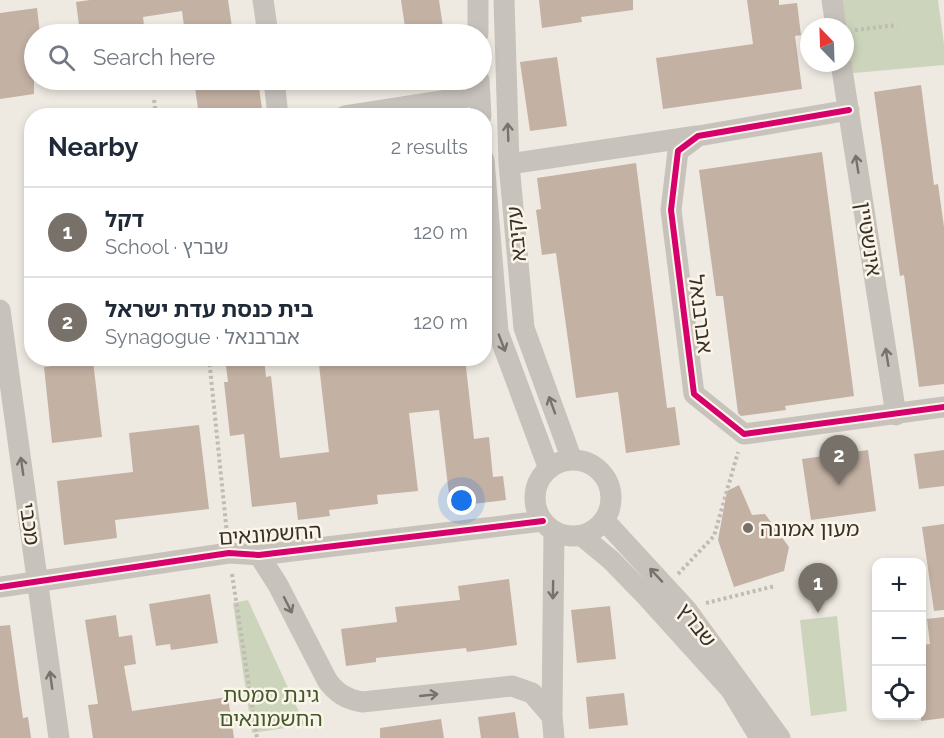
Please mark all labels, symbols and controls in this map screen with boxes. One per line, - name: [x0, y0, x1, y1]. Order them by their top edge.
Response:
- north arrow: [800, 18, 854, 72]
- search box: [24, 24, 492, 90]
- icon: search: [45, 41, 78, 74]
- text: Search here: [93, 44, 215, 70]
- one-way arrow: [503, 122, 514, 142]
- text: Nearby: [48, 132, 138, 162]
- text: 2 results: [391, 135, 468, 159]
- one-way arrow: [852, 155, 863, 175]
- street label: אינשטיין: [851, 200, 887, 278]
- street label: עקיבא: [501, 205, 531, 263]
- text: דקל: [105, 206, 144, 232]
- text: 1: [63, 220, 72, 244]
- text: 120 m: [413, 220, 468, 244]
- text: School · שברץ: [105, 235, 229, 259]
- street label: אברבנאל: [684, 273, 718, 355]
- text: בית כנסת עדת ישראל: [105, 296, 314, 322]
- text: 2: [62, 310, 73, 334]
- text: 120 m: [413, 310, 468, 334]
- text: Synagogue · אברבנאל: [105, 325, 300, 349]
- one-way arrow: [497, 334, 508, 352]
- one-way arrow: [882, 347, 893, 367]
- one-way arrow: [546, 396, 557, 415]
- pin: 2: [820, 436, 858, 485]
- one-way arrow: [16, 457, 27, 476]
- your location: [447, 486, 476, 515]
- street label: מכבי: [15, 501, 45, 547]
- place label: מעון אמונה: [760, 516, 860, 541]
- street label: החשמונאים: [218, 518, 322, 550]
- marker: מעון אמונה: [741, 521, 755, 535]
- map controls: [872, 558, 926, 720]
- button: +: [872, 558, 926, 612]
- pin: 1: [798, 564, 838, 613]
- one-way arrow: [649, 567, 663, 582]
- one-way arrow: [547, 579, 559, 599]
- one-way arrow: [283, 596, 295, 614]
- street label: שברץ: [672, 598, 722, 652]
- button: −: [872, 612, 926, 666]
- button: locate: [872, 666, 926, 720]
- one-way arrow: [45, 671, 56, 690]
- park label: גינת סמטת החשמונאים: [219, 682, 323, 731]
- one-way arrow: [419, 689, 439, 700]

